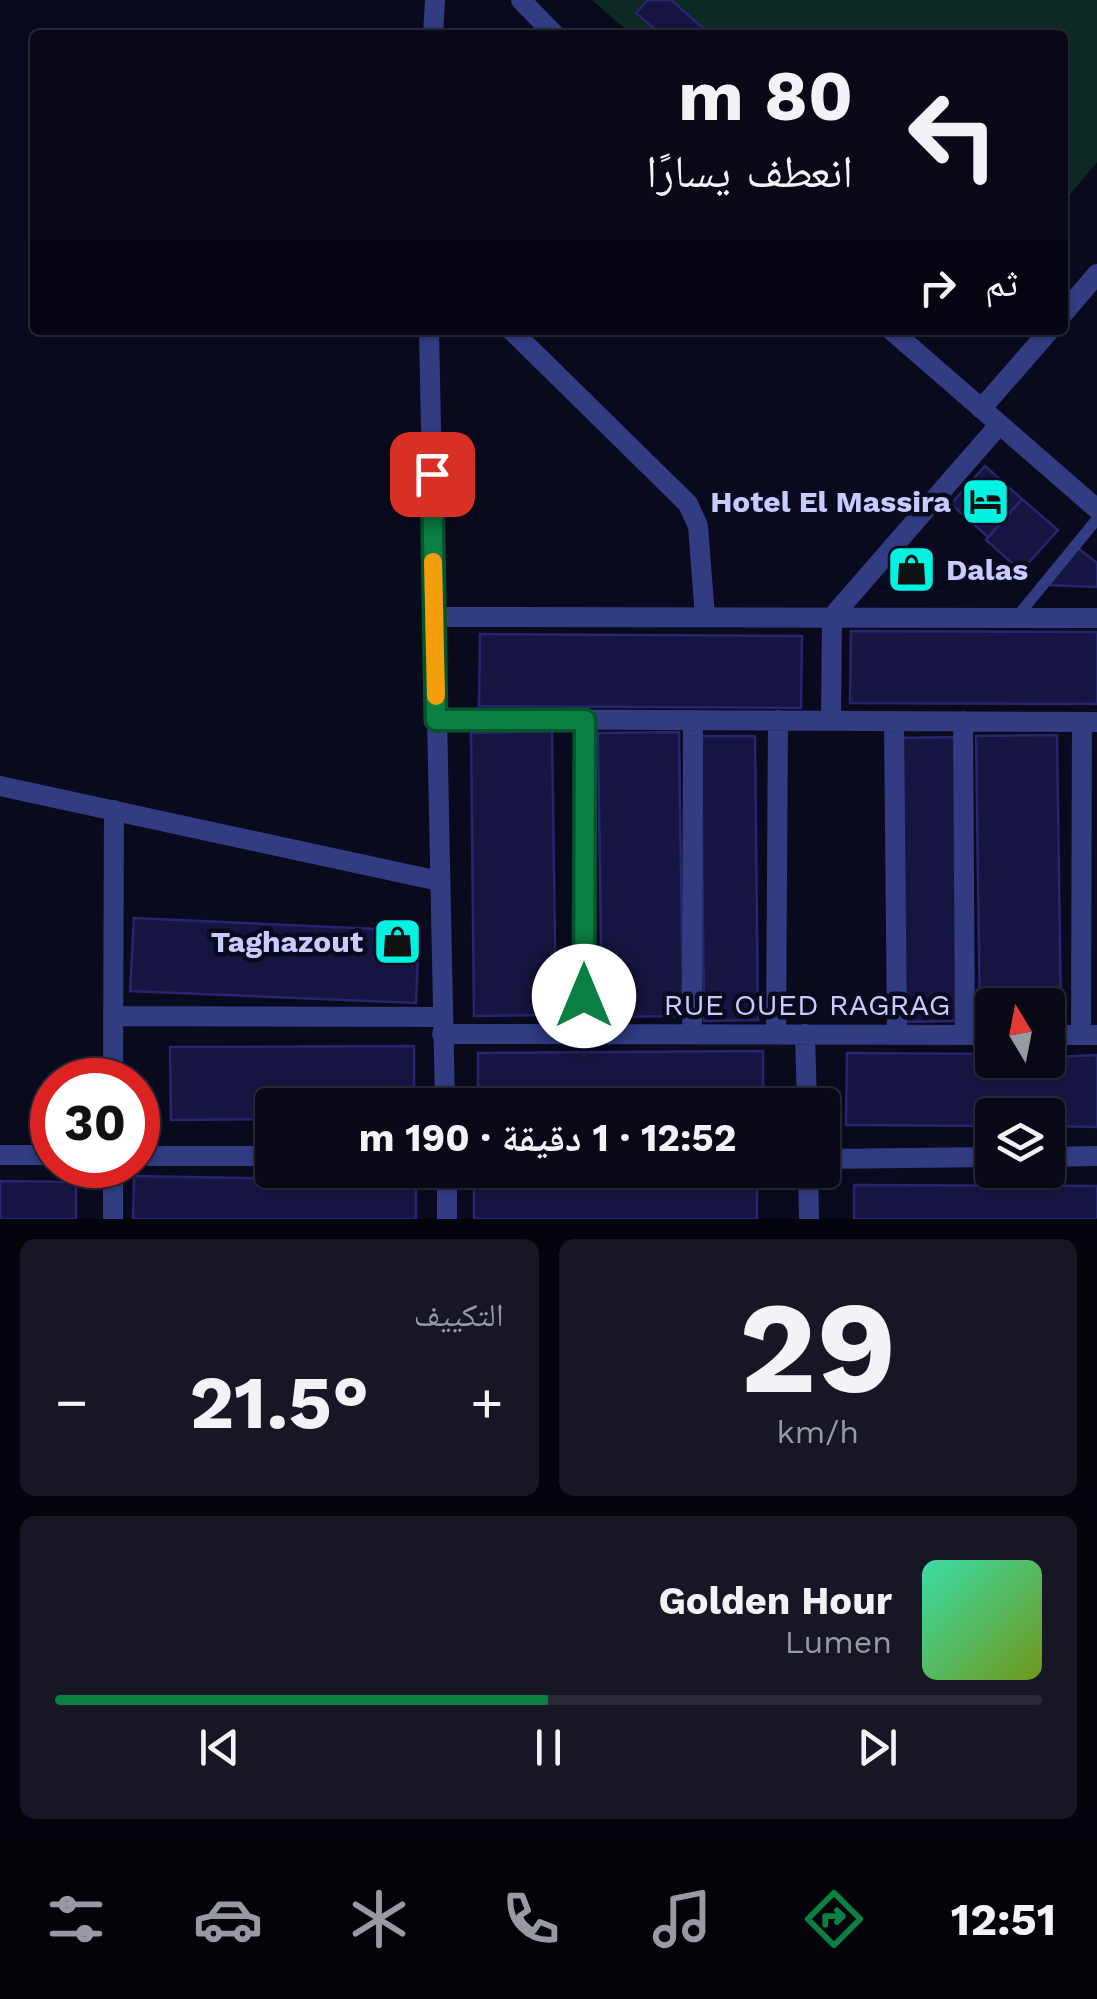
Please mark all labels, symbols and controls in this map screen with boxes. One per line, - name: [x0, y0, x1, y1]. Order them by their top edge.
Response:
- text: 80 m: [678, 55, 853, 137]
- icon: left: [888, 70, 1018, 200]
- text: انعطف يسارًا: [646, 145, 853, 198]
- icon: right: [910, 260, 965, 315]
- text: ثم: [985, 261, 1018, 305]
- pin: [390, 432, 475, 517]
- icon: arrive: [405, 447, 460, 502]
- hotel icon: Hotel El Massira: [960, 476, 1012, 528]
- place label: Hotel El Massira: [710, 484, 952, 519]
- shop icon: Dalas: [885, 544, 937, 596]
- place label: Dalas: [946, 552, 1028, 587]
- shop icon: Taghazout: [372, 916, 424, 968]
- place label: Taghazout: [211, 924, 363, 959]
- position arrow: [532, 944, 636, 1048]
- street label: RUE OUED RAGRAG: [664, 987, 950, 1022]
- north arrow: [975, 988, 1065, 1078]
- map controls: [975, 988, 1065, 1188]
- speed limit sign: 30: [30, 1058, 160, 1188]
- button: layers: [975, 1098, 1065, 1188]
- text: 12:52 · 1 دقيقة · 190 m: [359, 1116, 736, 1160]
- text: 29: [739, 1271, 897, 1424]
- text: التكييف: [414, 1296, 504, 1334]
- text: 21.5°: [189, 1358, 369, 1446]
- text: −: [55, 1370, 88, 1434]
- text: +: [470, 1370, 503, 1434]
- text: km/h: [777, 1413, 859, 1451]
- text: Golden Hour: [658, 1579, 892, 1623]
- text: Lumen: [785, 1623, 892, 1661]
- icon: previous: [192, 1720, 247, 1775]
- icon: pause: [521, 1720, 576, 1775]
- icon: next: [850, 1720, 905, 1775]
- icon: filters: [41, 1884, 111, 1954]
- icon: car: [193, 1884, 263, 1954]
- icon: climate: [344, 1884, 414, 1954]
- icon: phone: [496, 1884, 566, 1954]
- icon: music: [647, 1884, 717, 1954]
- icon: directions: [799, 1884, 869, 1954]
- text: 12:51: [951, 1893, 1056, 1946]

